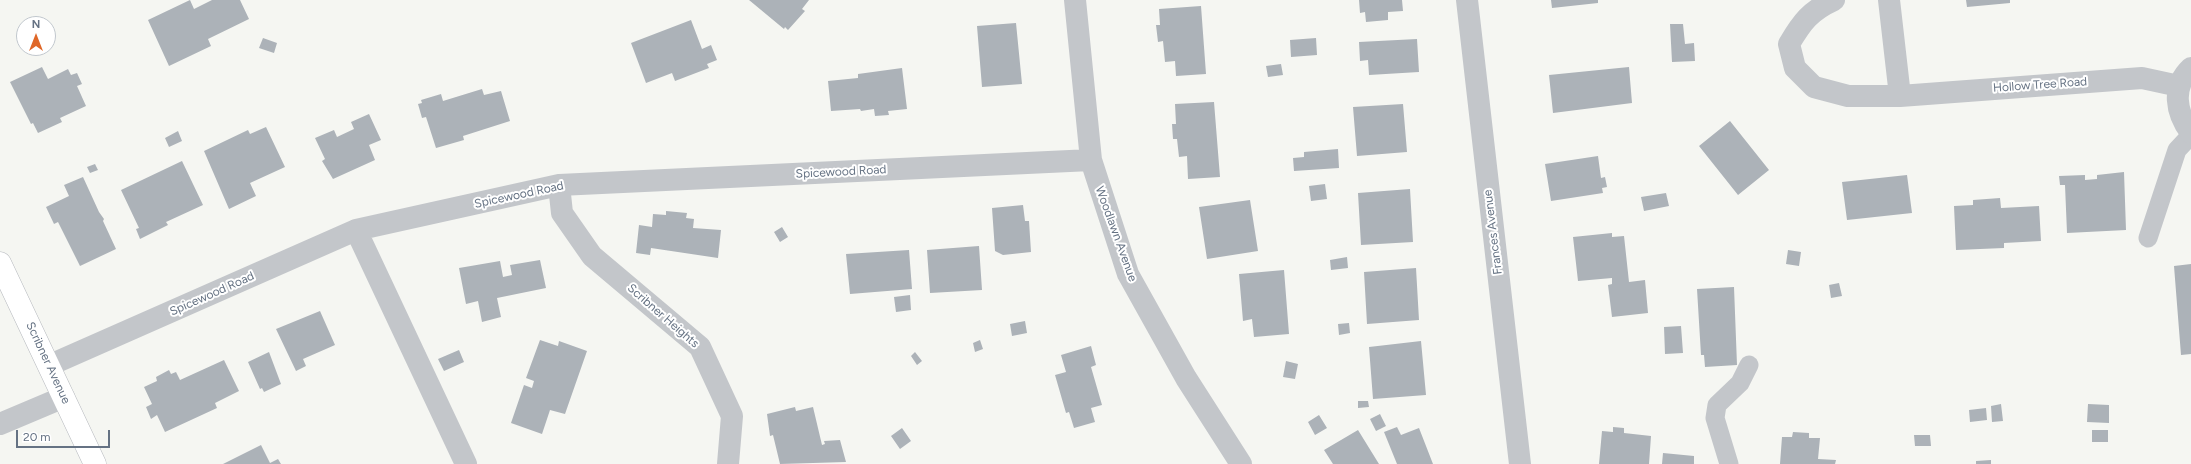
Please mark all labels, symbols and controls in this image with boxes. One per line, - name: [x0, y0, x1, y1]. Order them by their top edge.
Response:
- north arrow: [16, 16, 56, 56]
- text: N: [32, 18, 40, 31]
- street label: Hollow Tree Road: [1992, 75, 2088, 95]
- street label: Spicewood Road: [795, 162, 887, 182]
- street label: Spicewood Road: [473, 179, 565, 211]
- street label: Woodlawn Avenue: [1092, 184, 1140, 284]
- street label: Frances Avenue: [1481, 189, 1505, 275]
- street label: Spicewood Road: [168, 269, 256, 319]
- street label: Scribner Heights: [624, 281, 702, 351]
- street label: Scribner Avenue: [23, 320, 73, 406]
- scale bar: [18, 422, 112, 448]
- text: 20 m: [23, 430, 51, 444]

